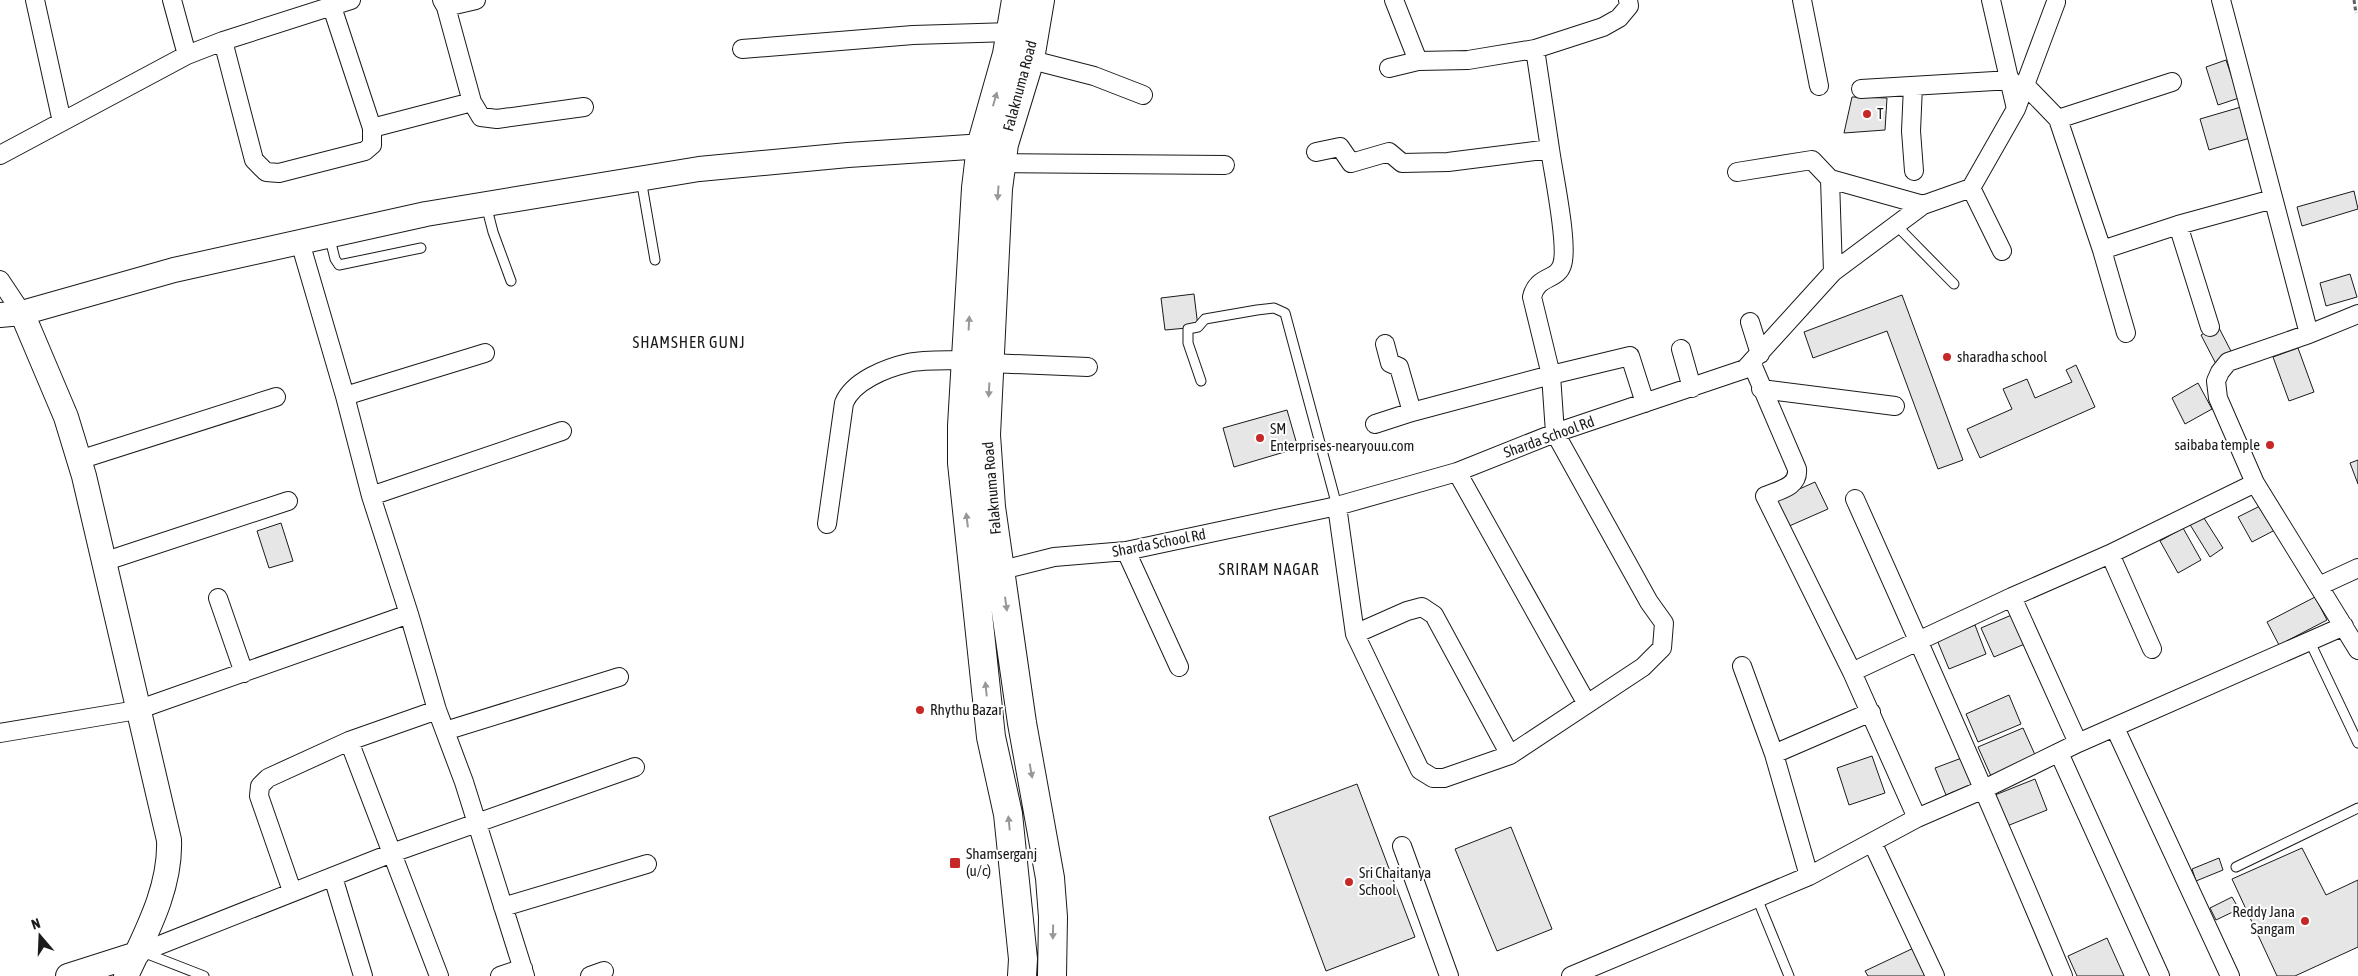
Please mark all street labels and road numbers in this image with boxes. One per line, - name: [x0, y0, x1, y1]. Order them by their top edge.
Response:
- street label: Falaknuma Road: [999, 39, 1040, 133]
- street label: Sharda School Rd: [1501, 412, 1596, 461]
- street label: Falaknuma Road: [979, 441, 1004, 535]
- street label: Sharda School Rd: [1111, 525, 1207, 560]

